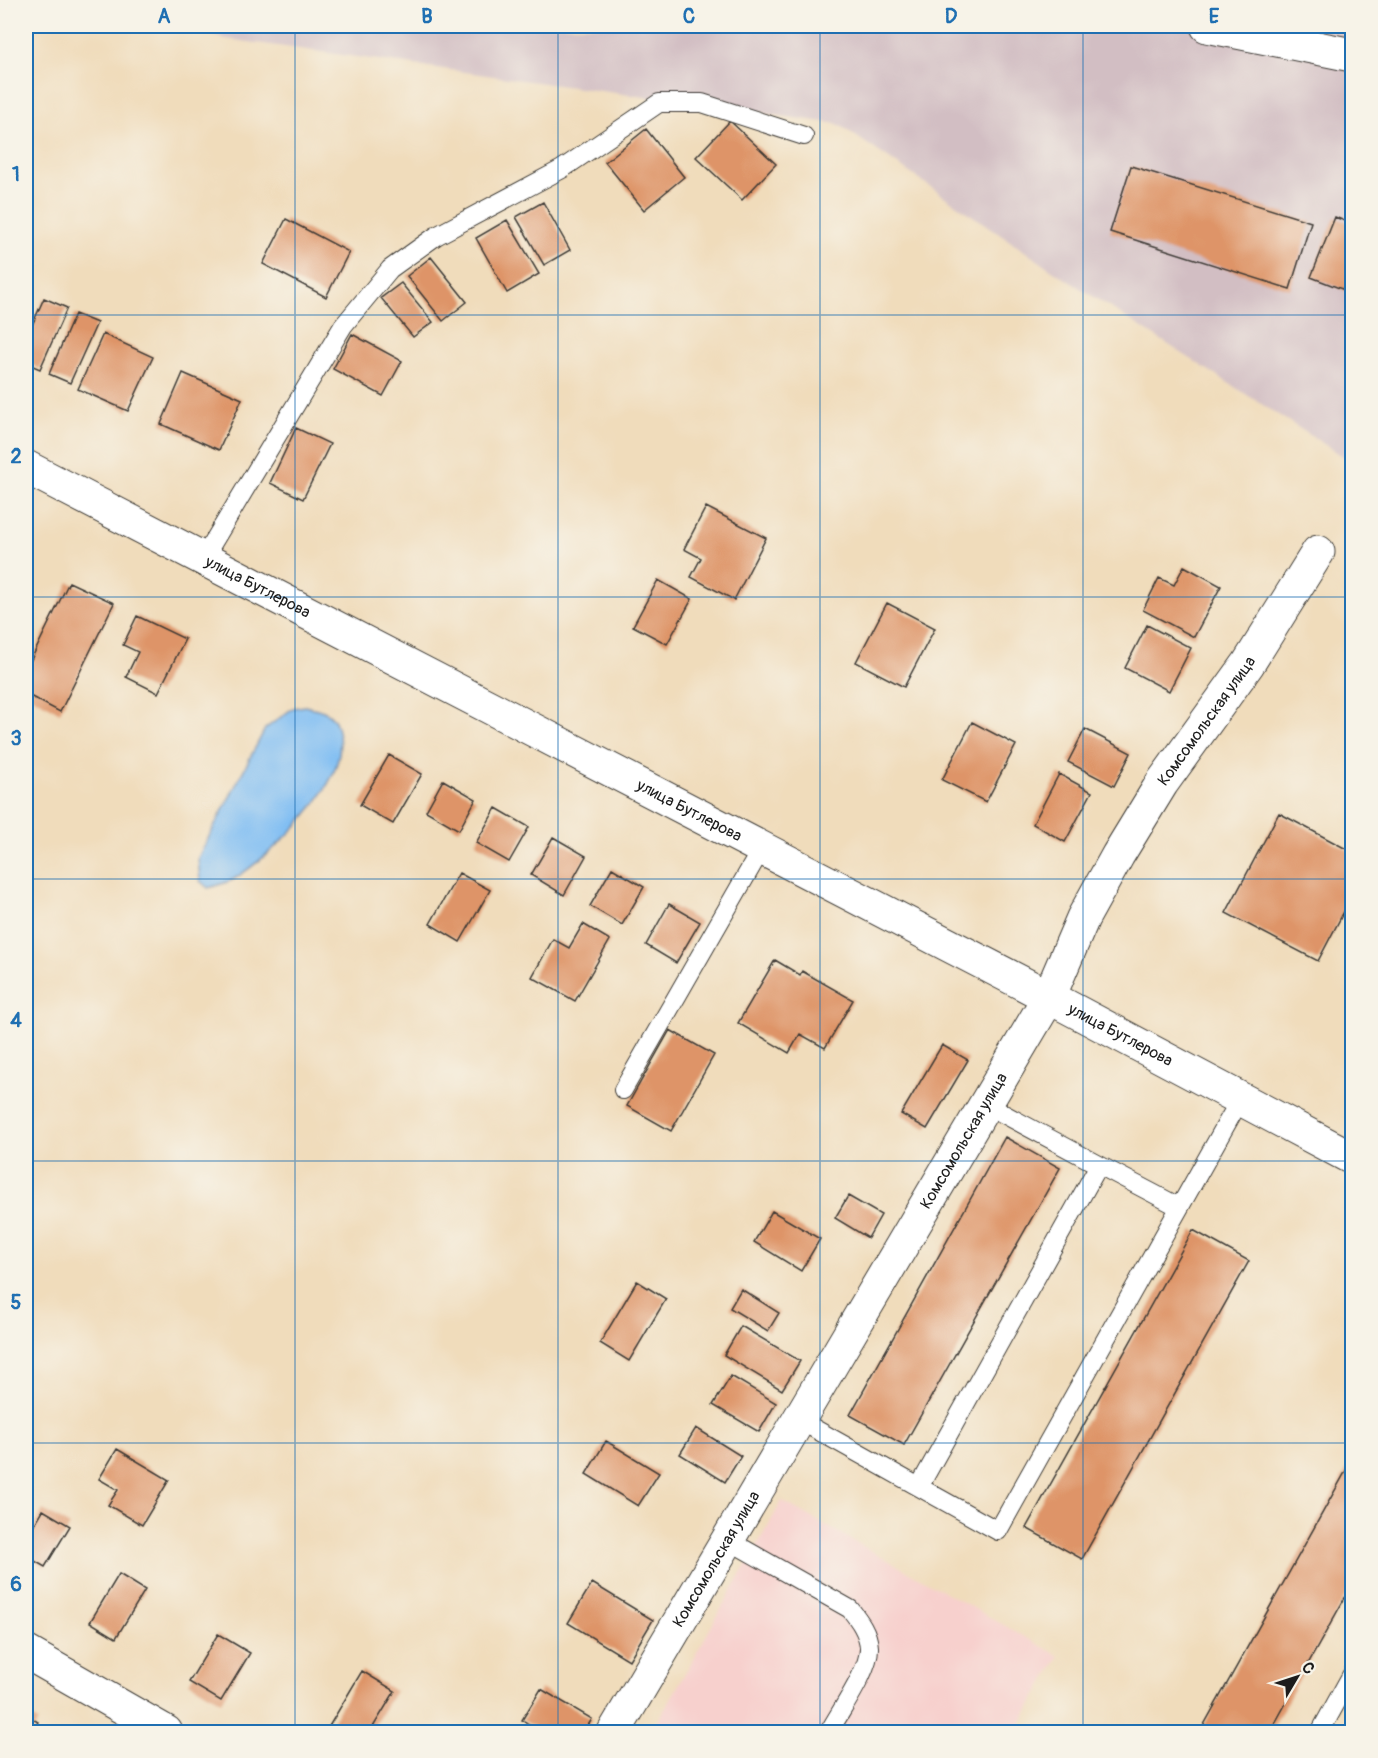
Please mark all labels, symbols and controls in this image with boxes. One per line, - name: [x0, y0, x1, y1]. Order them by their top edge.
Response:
- text: A: [158, 4, 171, 29]
- text: B: [421, 4, 433, 29]
- text: C: [683, 4, 695, 29]
- text: D: [945, 4, 958, 29]
- text: E: [1209, 4, 1220, 29]
- text: 1: [12, 162, 20, 187]
- text: 2: [10, 444, 22, 469]
- street label: улица Бутлерова: [201, 551, 314, 623]
- street label: Комсомольская улица: [1153, 653, 1260, 790]
- text: 3: [10, 726, 22, 751]
- street label: улица Бутлерова: [632, 775, 745, 846]
- street label: улица Бутлерова: [1064, 999, 1176, 1071]
- text: 4: [10, 1008, 22, 1033]
- street label: Комсомольская улица: [916, 1069, 1012, 1212]
- text: 5: [11, 1290, 22, 1315]
- street label: Комсомольская улица: [668, 1487, 764, 1631]
- text: 6: [10, 1572, 22, 1597]
- north arrow: [1267, 1647, 1327, 1707]
- text: С: [1297, 1658, 1319, 1678]

